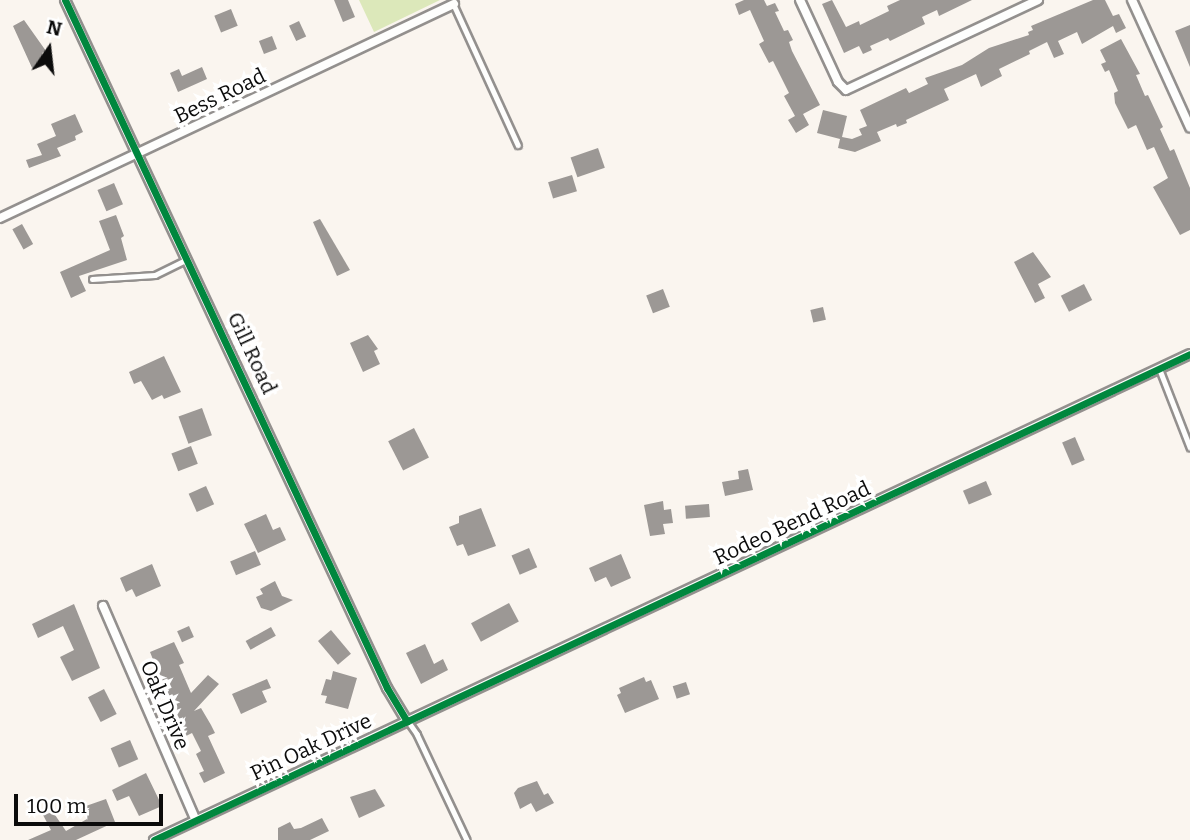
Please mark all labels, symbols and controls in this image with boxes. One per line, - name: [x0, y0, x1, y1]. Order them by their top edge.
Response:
- north arrow: [14, 14, 84, 84]
- text: N: [44, 15, 64, 41]
- street label: Bess Road: [170, 63, 270, 129]
- street label: Gill Road: [222, 308, 282, 398]
- street label: Rodeo Bend Road: [710, 476, 874, 570]
- street label: Oak Drive: [135, 657, 195, 753]
- street label: Pin Oak Drive: [246, 708, 376, 786]
- scale bar: [18, 780, 166, 824]
- text: 100 m: [27, 793, 87, 819]

